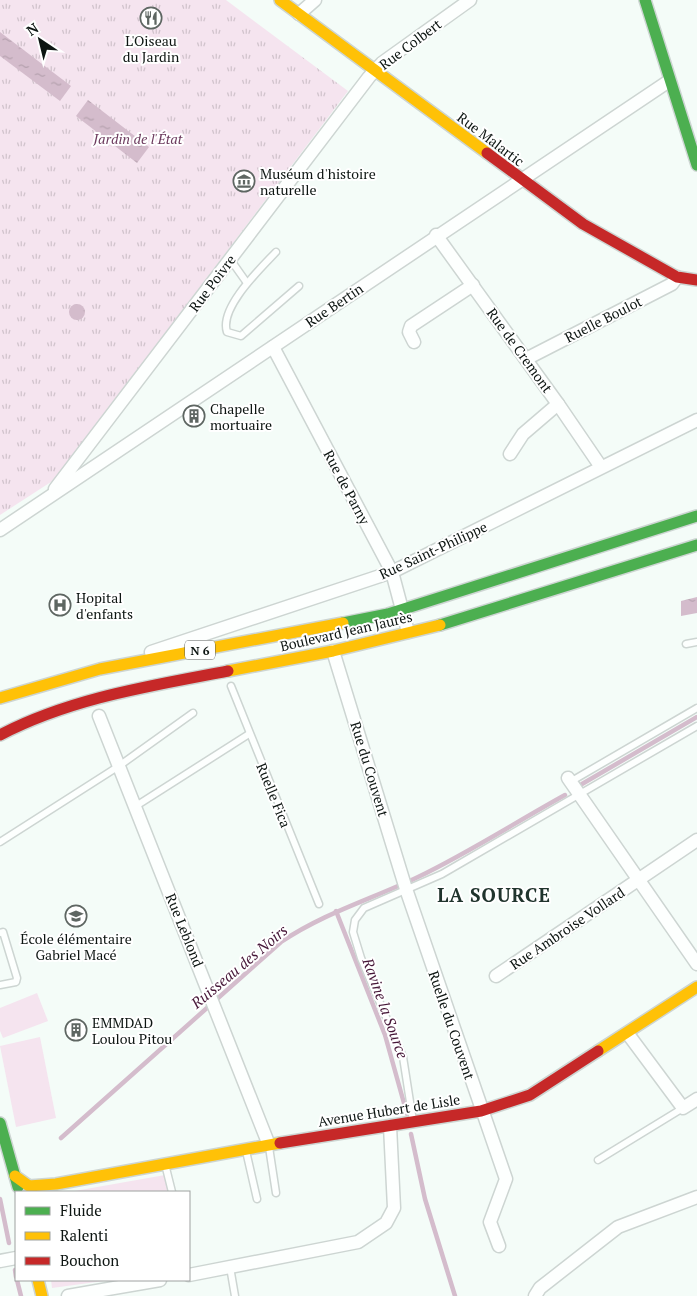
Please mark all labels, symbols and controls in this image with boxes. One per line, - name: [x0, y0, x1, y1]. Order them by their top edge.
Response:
- restaurant icon: L'Oiseau du Jardin: [139, 6, 163, 30]
- street label: Rue Colbert: [375, 14, 446, 74]
- north arrow: [15, 15, 65, 65]
- text: N: [22, 18, 42, 40]
- place label: L'Oiseau du Jardin: [123, 31, 180, 66]
- street label: Rue Malartic: [454, 108, 528, 170]
- park label: Jardin de l'État: [92, 129, 183, 148]
- place label: Muséum d'histoire naturelle: [260, 164, 376, 199]
- museum icon: Muséum d'histoire naturelle: [232, 169, 256, 193]
- street label: Rue Poivre: [184, 251, 240, 315]
- street label: Rue Bertin: [301, 278, 367, 331]
- street label: Ruelle Boulot: [561, 291, 646, 347]
- street label: Rue de Cremont: [483, 304, 558, 397]
- place label: Chapelle mortuaire: [210, 399, 272, 434]
- building icon: Chapelle mortuaire: [182, 404, 206, 428]
- street label: Rue de Parny: [319, 446, 375, 528]
- street label: Rue Saint-Philippe: [376, 517, 490, 583]
- place label: Hopital d'enfants: [76, 588, 133, 623]
- hospital icon: Hopital d'enfants: [48, 593, 72, 617]
- street label: Boulevard Jean Jaurès: [278, 607, 414, 655]
- road number: N 6: [185, 640, 215, 660]
- street label: Rue du Couvent: [347, 719, 394, 820]
- street label: Ruelle Fica: [252, 760, 296, 830]
- district label: LA SOURCE: [437, 882, 551, 907]
- street label: Rue Ambroise Vollard: [506, 882, 628, 973]
- street label: Rue Leblond: [162, 890, 208, 970]
- school or university icon: École élémentaire Gabriel Macé: [64, 904, 88, 928]
- water label: Ruisseau des Noirs: [186, 920, 291, 1013]
- place label: École élémentaire Gabriel Macé: [20, 929, 132, 964]
- water label: Ravine la Source: [358, 954, 413, 1061]
- street label: Ruelle du Couvent: [424, 968, 480, 1083]
- place label: EMMDAD Loulou Pitou: [92, 1013, 172, 1048]
- building icon: EMMDAD Loulou Pitou: [64, 1018, 88, 1042]
- street label: Avenue Hubert de Lisle: [317, 1089, 461, 1131]
- legend: [15, 1191, 190, 1281]
- text: Fluide: [60, 1200, 102, 1220]
- text: Ralenti: [60, 1225, 108, 1245]
- text: Bouchon: [60, 1250, 119, 1270]

